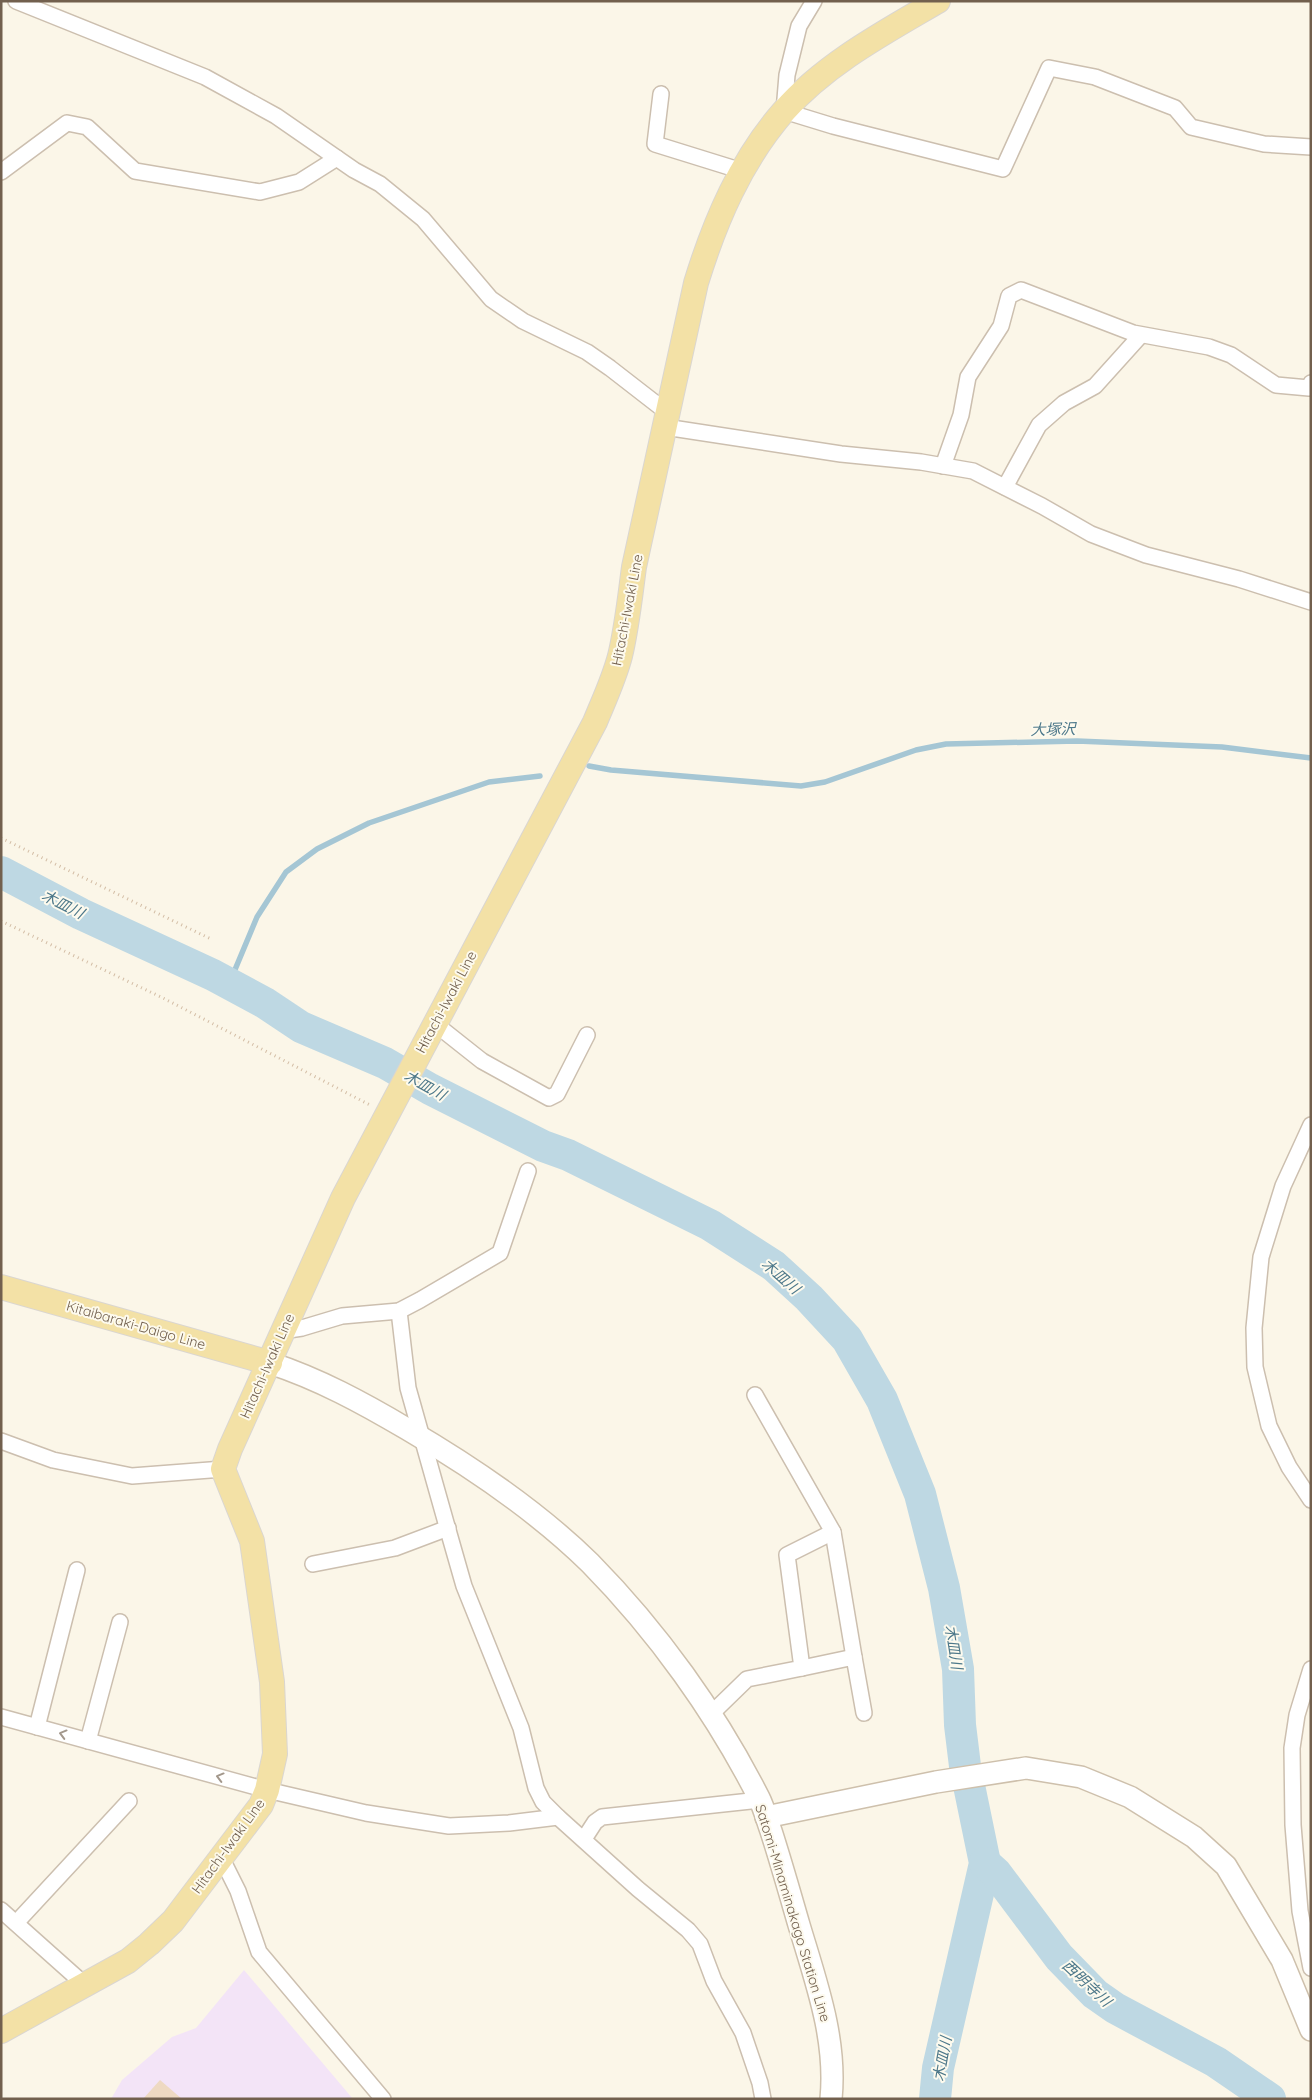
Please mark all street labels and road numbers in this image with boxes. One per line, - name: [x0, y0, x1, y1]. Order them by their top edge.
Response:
- street label: Hitachi-Iwaki Line: [607, 553, 647, 667]
- street label: Hitachi-Iwaki Line: [411, 948, 481, 1056]
- street label: Kitaibaraki-Daigo Line: [64, 1296, 208, 1354]
- street label: Hitachi-Iwaki Line: [236, 1311, 298, 1421]
- street label: Hitachi-Iwaki Line: [187, 1795, 269, 1897]
- street label: Satomi-Minaminakago Station Line: [751, 1802, 835, 2024]

